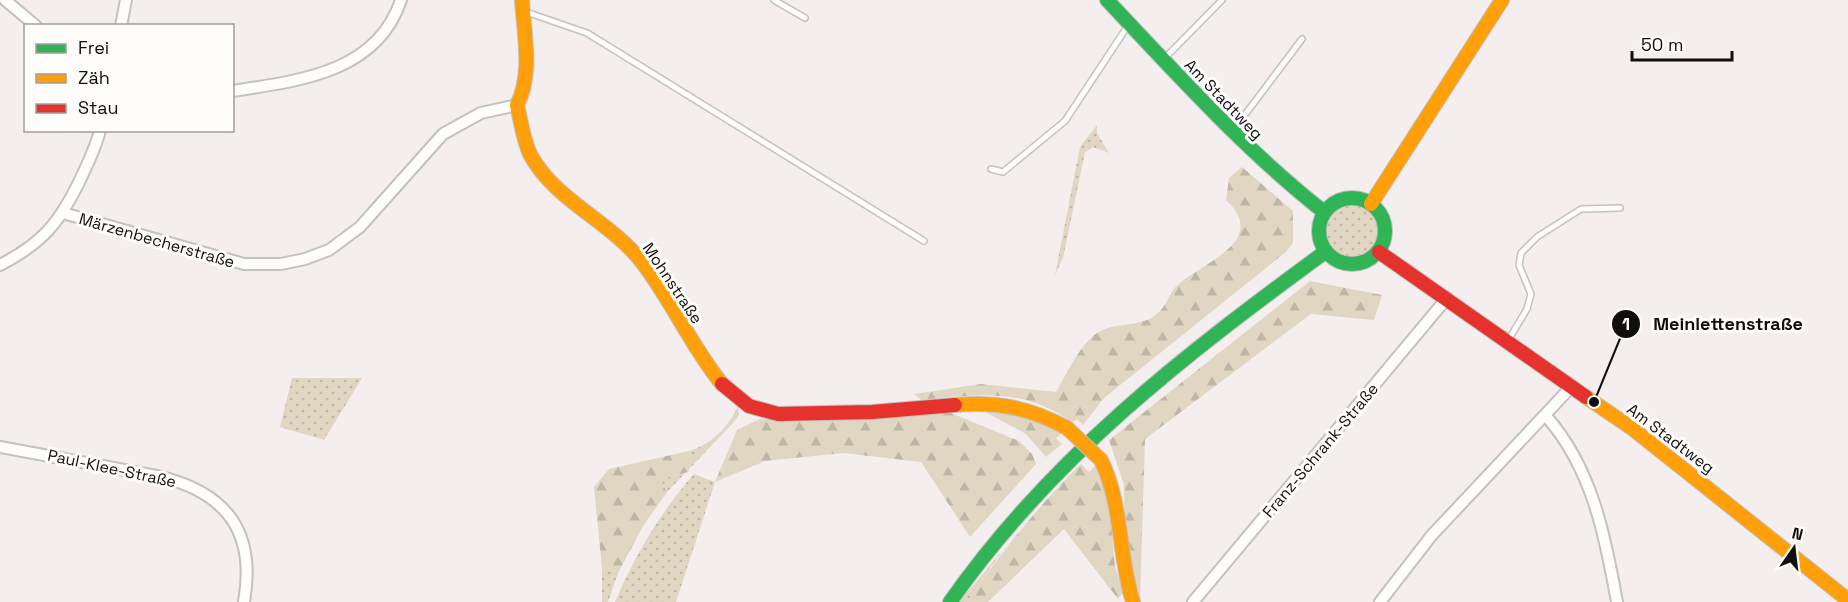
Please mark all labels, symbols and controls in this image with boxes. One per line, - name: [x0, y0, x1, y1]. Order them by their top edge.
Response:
- legend: [24, 24, 234, 132]
- scale bar: [1632, 24, 1732, 62]
- text: 50 m: [1641, 33, 1683, 56]
- text: Frei: [78, 36, 109, 59]
- street label: Am Stadtweg: [1180, 55, 1267, 144]
- text: Zäh: [78, 66, 110, 89]
- text: Stau: [78, 96, 118, 119]
- street label: Märzenbecherstraße: [77, 208, 237, 273]
- street label: Mohnstraße: [638, 239, 707, 328]
- callout: Meinlettenstraße: [1611, 306, 1815, 342]
- text: 1: [1622, 312, 1630, 335]
- text: Meinlettenstraße: [1653, 312, 1803, 335]
- street label: Franz-Schrank-Straße: [1258, 379, 1383, 522]
- street label: Am Stadtweg: [1623, 399, 1719, 478]
- street label: Paul-Klee-Straße: [46, 445, 178, 492]
- north arrow: [1764, 518, 1824, 578]
- text: N: [1790, 522, 1805, 545]

